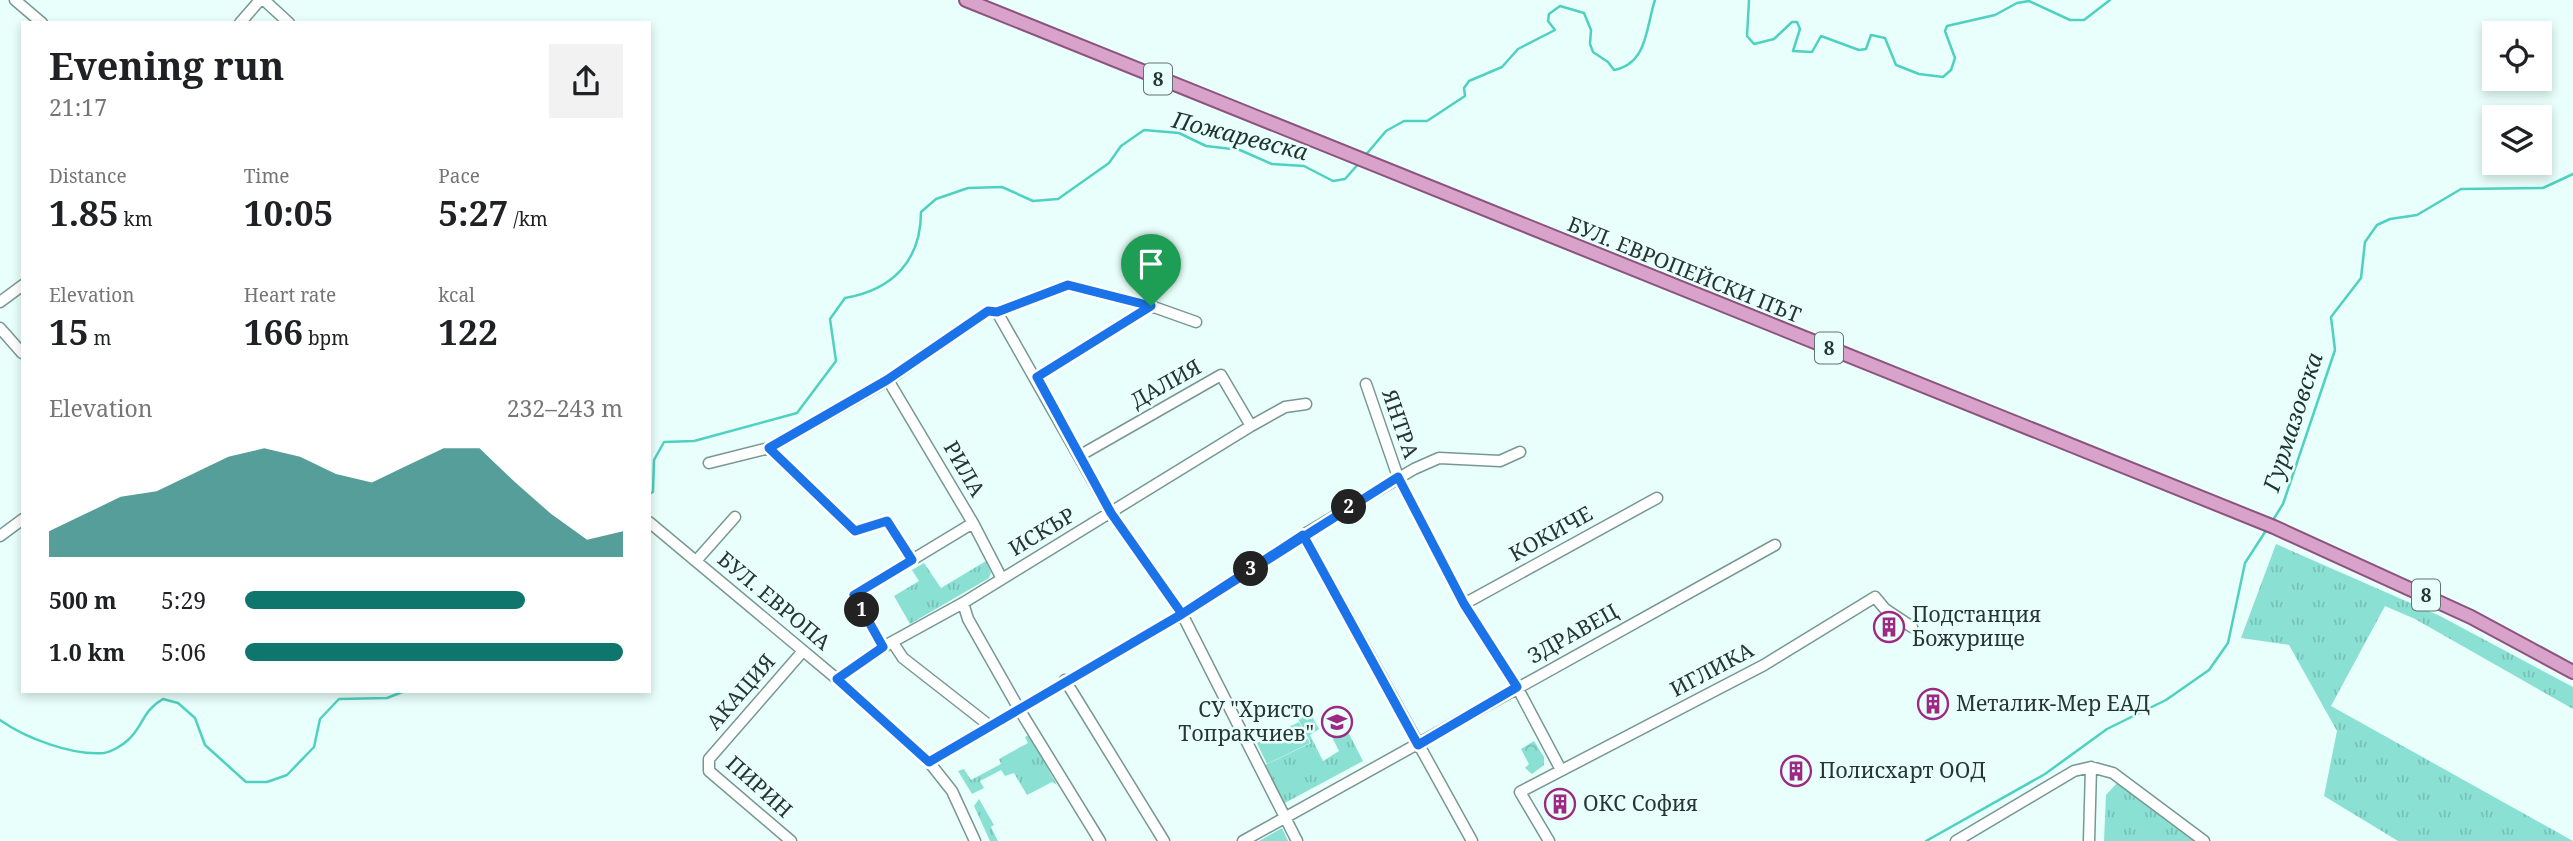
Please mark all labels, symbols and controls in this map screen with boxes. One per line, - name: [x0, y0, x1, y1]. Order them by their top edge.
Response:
- map controls: [2482, 21, 2552, 175]
- button: locate: [2482, 21, 2552, 91]
- text: Evening run: [49, 39, 284, 91]
- button: share: [549, 44, 623, 118]
- road number: 8: [1144, 64, 1172, 94]
- text: 21:17: [49, 91, 107, 123]
- water label: Пожаревска: [1168, 102, 1312, 167]
- button: layers: [2482, 105, 2552, 175]
- text: Distance: [49, 163, 127, 189]
- text: Time: [244, 163, 290, 189]
- text: Pace: [438, 163, 480, 189]
- text: 1.85: [49, 189, 119, 236]
- text: 10:05: [244, 189, 333, 236]
- text: 5:27: [438, 189, 508, 236]
- text: km: [119, 206, 153, 232]
- text: /km: [508, 206, 548, 232]
- street label: БУЛ. ЕВРОПЕЙСКИ ПЪТ: [1563, 209, 1805, 329]
- pin: [1121, 234, 1181, 306]
- icon: arrive: [1132, 245, 1170, 283]
- text: Elevation: [49, 282, 135, 308]
- text: Heart rate: [244, 282, 336, 308]
- text: kcal: [438, 282, 475, 308]
- text: 15: [49, 308, 89, 355]
- text: 166: [244, 308, 303, 355]
- text: 122: [438, 308, 498, 355]
- text: m: [89, 325, 111, 351]
- text: bpm: [303, 325, 349, 351]
- road number: 8: [1815, 332, 1843, 364]
- water label: Гурмазовска: [2254, 348, 2330, 496]
- street label: ДАЛИЯ: [1125, 352, 1206, 414]
- street label: ЯНТРА: [1376, 384, 1426, 462]
- text: Elevation: [49, 392, 153, 424]
- text: 232–243 m: [507, 392, 623, 424]
- street label: РИЛА: [938, 436, 992, 502]
- pin: 2: [1332, 490, 1366, 524]
- text: 2: [1343, 493, 1354, 519]
- street label: КОКИЧЕ: [1504, 499, 1597, 567]
- street label: ИСКЪР: [1003, 500, 1080, 562]
- street label: БУЛ. ЕВРОПА: [712, 545, 837, 656]
- pin: 3: [1234, 552, 1268, 586]
- text: 3: [1245, 555, 1256, 581]
- road number: 8: [2412, 580, 2440, 610]
- text: 500 m: [49, 584, 117, 616]
- text: 5:29: [161, 584, 206, 616]
- pin: 1: [844, 592, 880, 628]
- text: 1: [856, 596, 867, 622]
- street label: ЗДРАВЕЦ: [1522, 597, 1623, 669]
- place label: Подстанция Божурище: [1912, 600, 2041, 652]
- building icon: Подстанция Божурище: [1872, 610, 1906, 644]
- street label: ИГЛИКА: [1665, 635, 1758, 703]
- text: 1.0 km: [49, 636, 125, 668]
- text: 5:06: [161, 636, 206, 668]
- street label: АКАЦИЯ: [700, 648, 781, 735]
- building icon: Металик-Мер ЕАД: [1916, 687, 1950, 721]
- place label: Металик-Мер ЕАД: [1956, 689, 2150, 717]
- place label: СУ "Христо Топракчиев": [1178, 695, 1314, 747]
- school or university icon: СУ "Христо Топракчиев": [1320, 705, 1354, 739]
- street label: ПИРИН: [721, 749, 799, 823]
- building icon: Полисхарт ООД: [1779, 754, 1813, 788]
- place label: Полисхарт ООД: [1819, 756, 1986, 784]
- building icon: ОКС София: [1543, 787, 1577, 821]
- place label: ОКС София: [1583, 789, 1698, 817]

